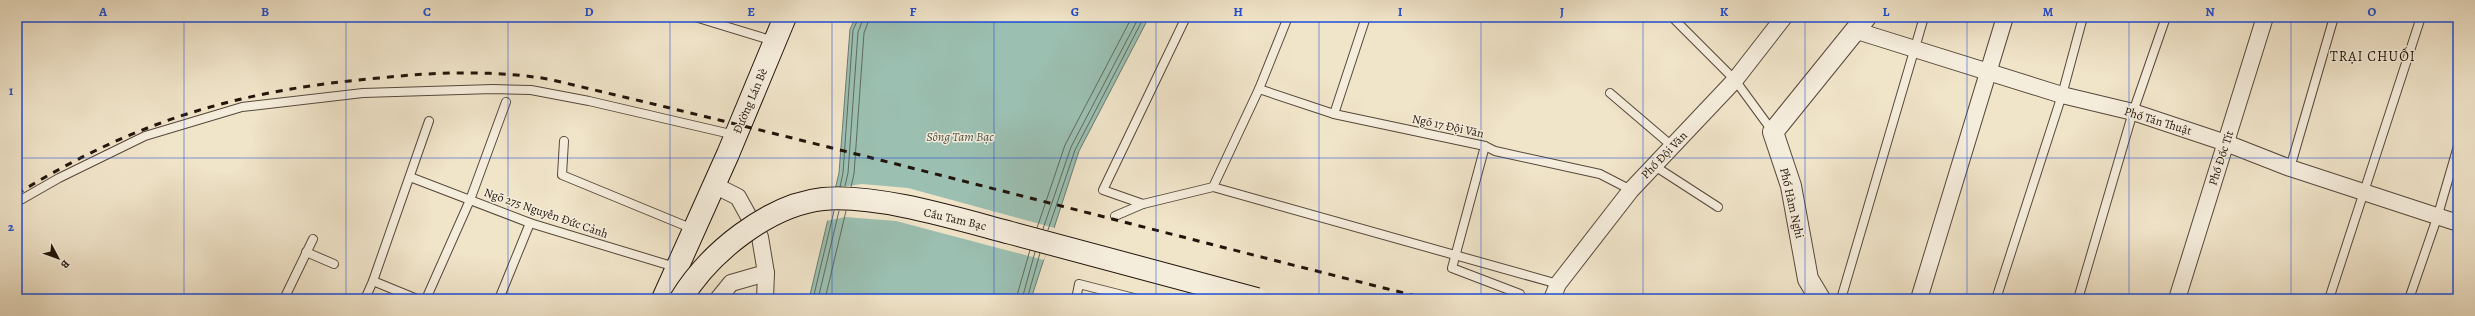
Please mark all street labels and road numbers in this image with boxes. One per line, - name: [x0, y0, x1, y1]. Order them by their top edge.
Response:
- street label: Đường Lán Bè: [729, 66, 771, 136]
- street label: Phố Tán Thuật: [2122, 103, 2194, 139]
- street label: Ngõ 17 Đội Văn: [1411, 111, 1486, 142]
- street label: Phố Đội Văn: [1637, 127, 1691, 182]
- street label: Phố Đốc Tít: [2205, 128, 2237, 188]
- street label: Phố Hàm Nghi: [1776, 166, 1808, 240]
- street label: Ngõ 275 Nguyễn Đức Cảnh: [482, 184, 611, 242]
- street label: Cầu Tam Bạc: [922, 204, 988, 234]

